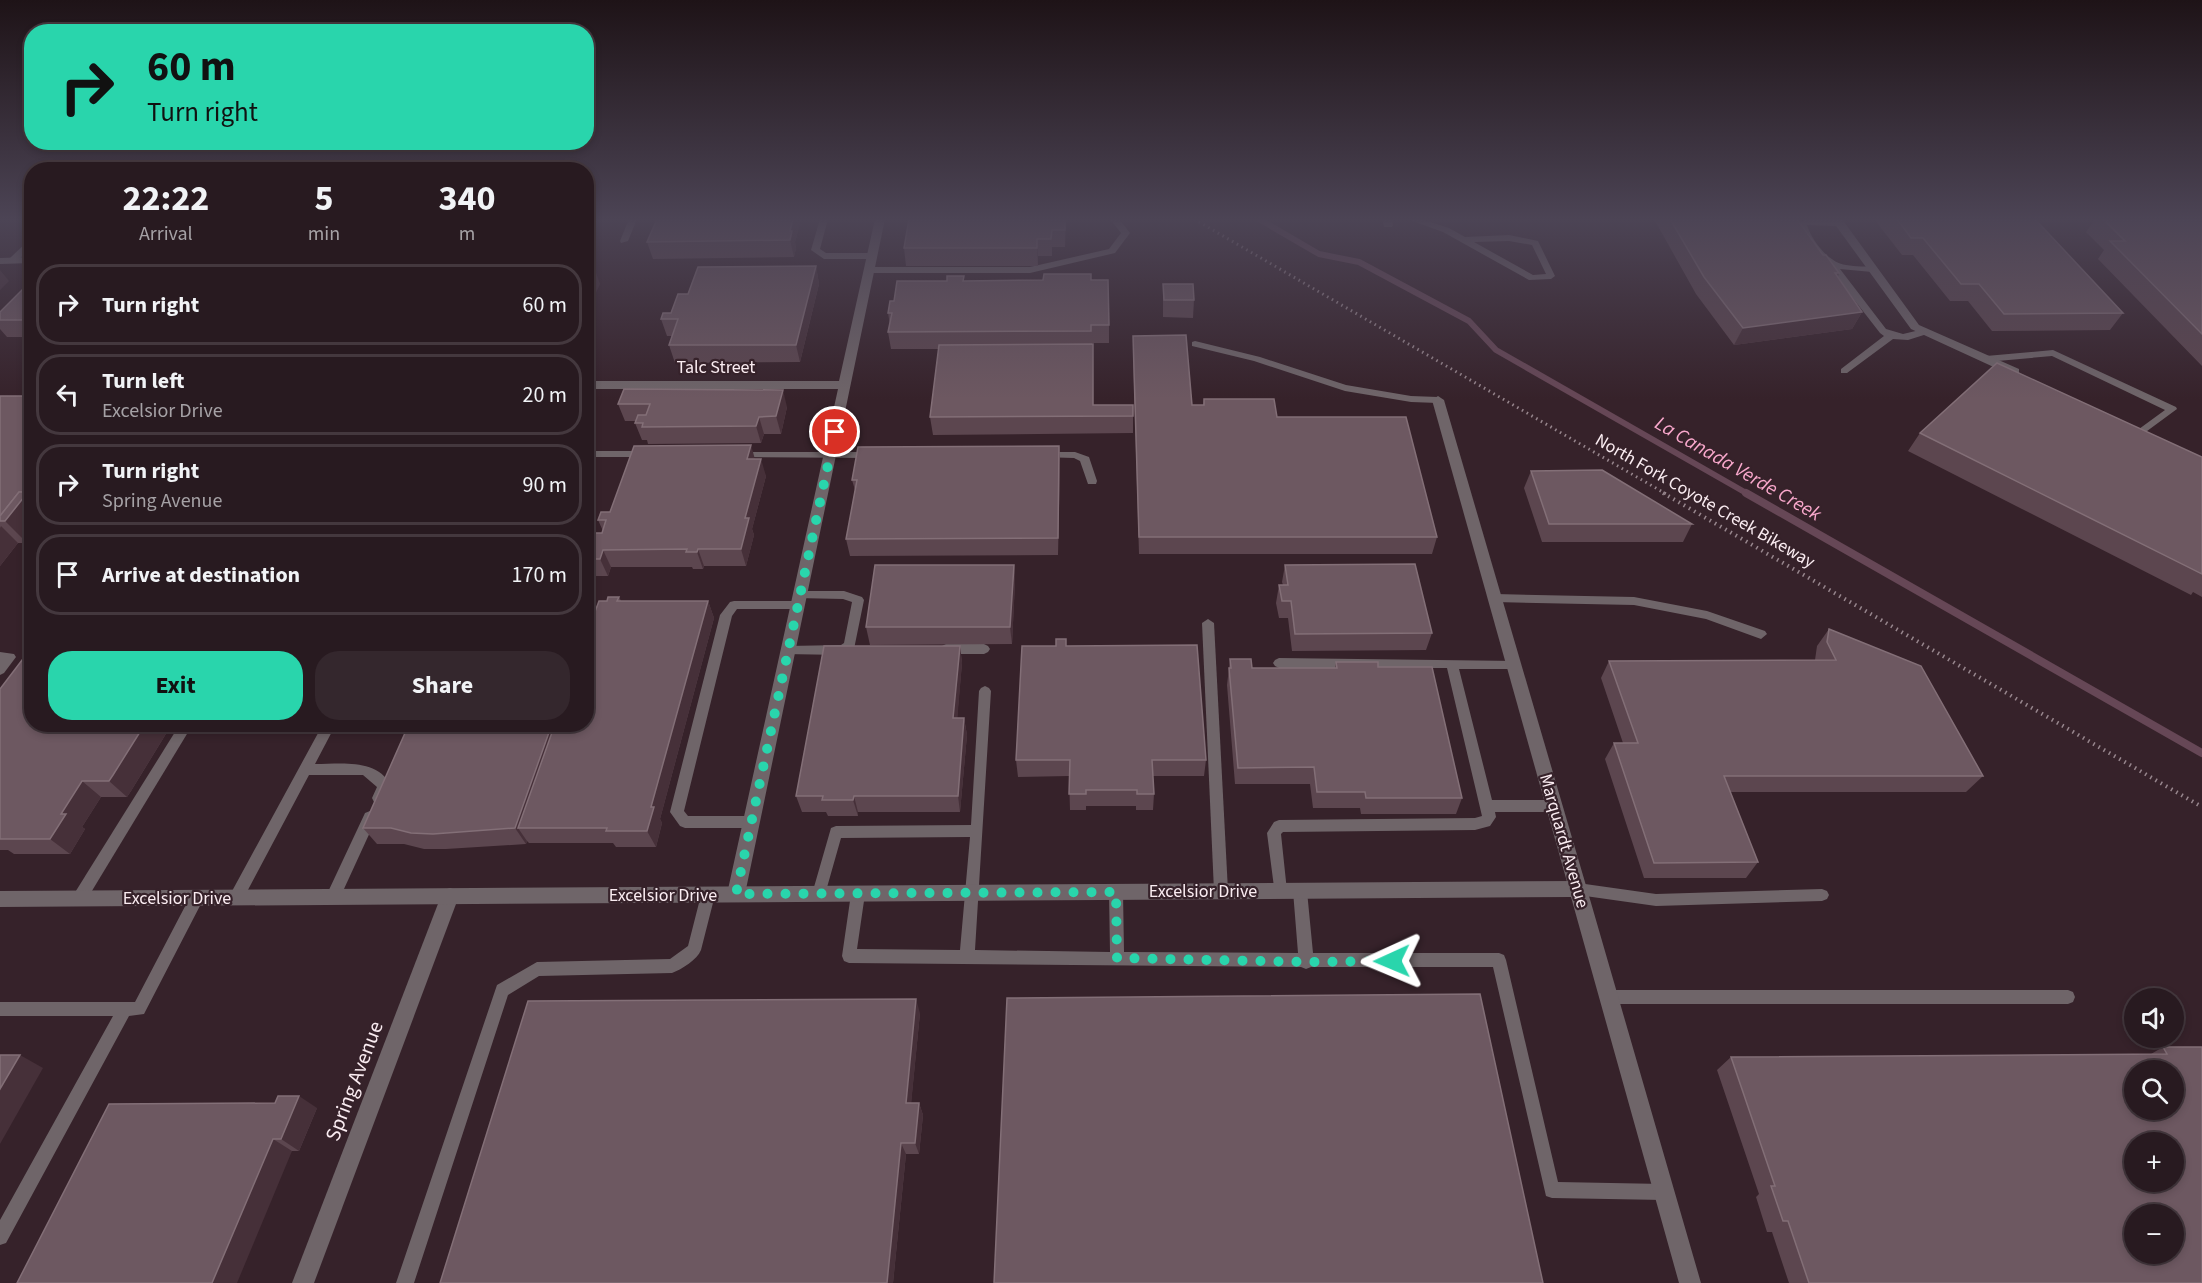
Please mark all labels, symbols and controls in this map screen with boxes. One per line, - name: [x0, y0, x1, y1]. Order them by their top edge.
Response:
- text: 60 m: [147, 37, 236, 97]
- icon: right: [48, 48, 126, 126]
- text: Turn right: [147, 93, 258, 132]
- text: 22:22: [122, 173, 209, 224]
- text: 5: [314, 173, 333, 224]
- text: 340: [439, 173, 496, 224]
- text: Arrival: [139, 220, 193, 248]
- text: min: [308, 220, 340, 248]
- text: m: [459, 220, 475, 248]
- icon: right: [51, 288, 84, 321]
- text: Turn right: [102, 289, 199, 321]
- text: 60 m: [522, 289, 567, 321]
- street label: Talc Street: [677, 355, 755, 380]
- text: Turn left: [102, 365, 184, 397]
- icon: left: [51, 378, 84, 411]
- text: 20 m: [522, 379, 567, 411]
- text: Excelsior Drive: [102, 397, 223, 425]
- pin: [809, 406, 860, 457]
- water label: La Canada Verde Creek: [1649, 410, 1827, 528]
- icon: arrive: [818, 415, 851, 448]
- street label: North Fork Coyote Creek Bikeway: [1591, 428, 1820, 575]
- text: Turn right: [102, 455, 199, 487]
- icon: right: [51, 468, 84, 501]
- text: 90 m: [522, 469, 567, 501]
- text: Spring Avenue: [102, 487, 222, 515]
- icon: arrive: [51, 558, 84, 591]
- text: Arrive at destination: [102, 559, 300, 591]
- text: 170 m: [512, 559, 567, 591]
- button: Exit: [48, 651, 303, 720]
- button: Share: [315, 651, 570, 720]
- street label: Marquardt Avenue: [1533, 771, 1595, 911]
- street label: Excelsior Drive: [1149, 879, 1257, 904]
- street label: Excelsior Drive: [609, 883, 717, 908]
- street label: Excelsior Drive: [123, 886, 231, 911]
- position arrow: [1360, 929, 1424, 993]
- map controls: [2124, 988, 2184, 1264]
- button: sound: [2124, 988, 2184, 1048]
- street label: Spring Avenue: [317, 1017, 391, 1145]
- button: search: [2124, 1060, 2184, 1120]
- button: +: [2124, 1132, 2184, 1192]
- button: −: [2124, 1204, 2184, 1264]

